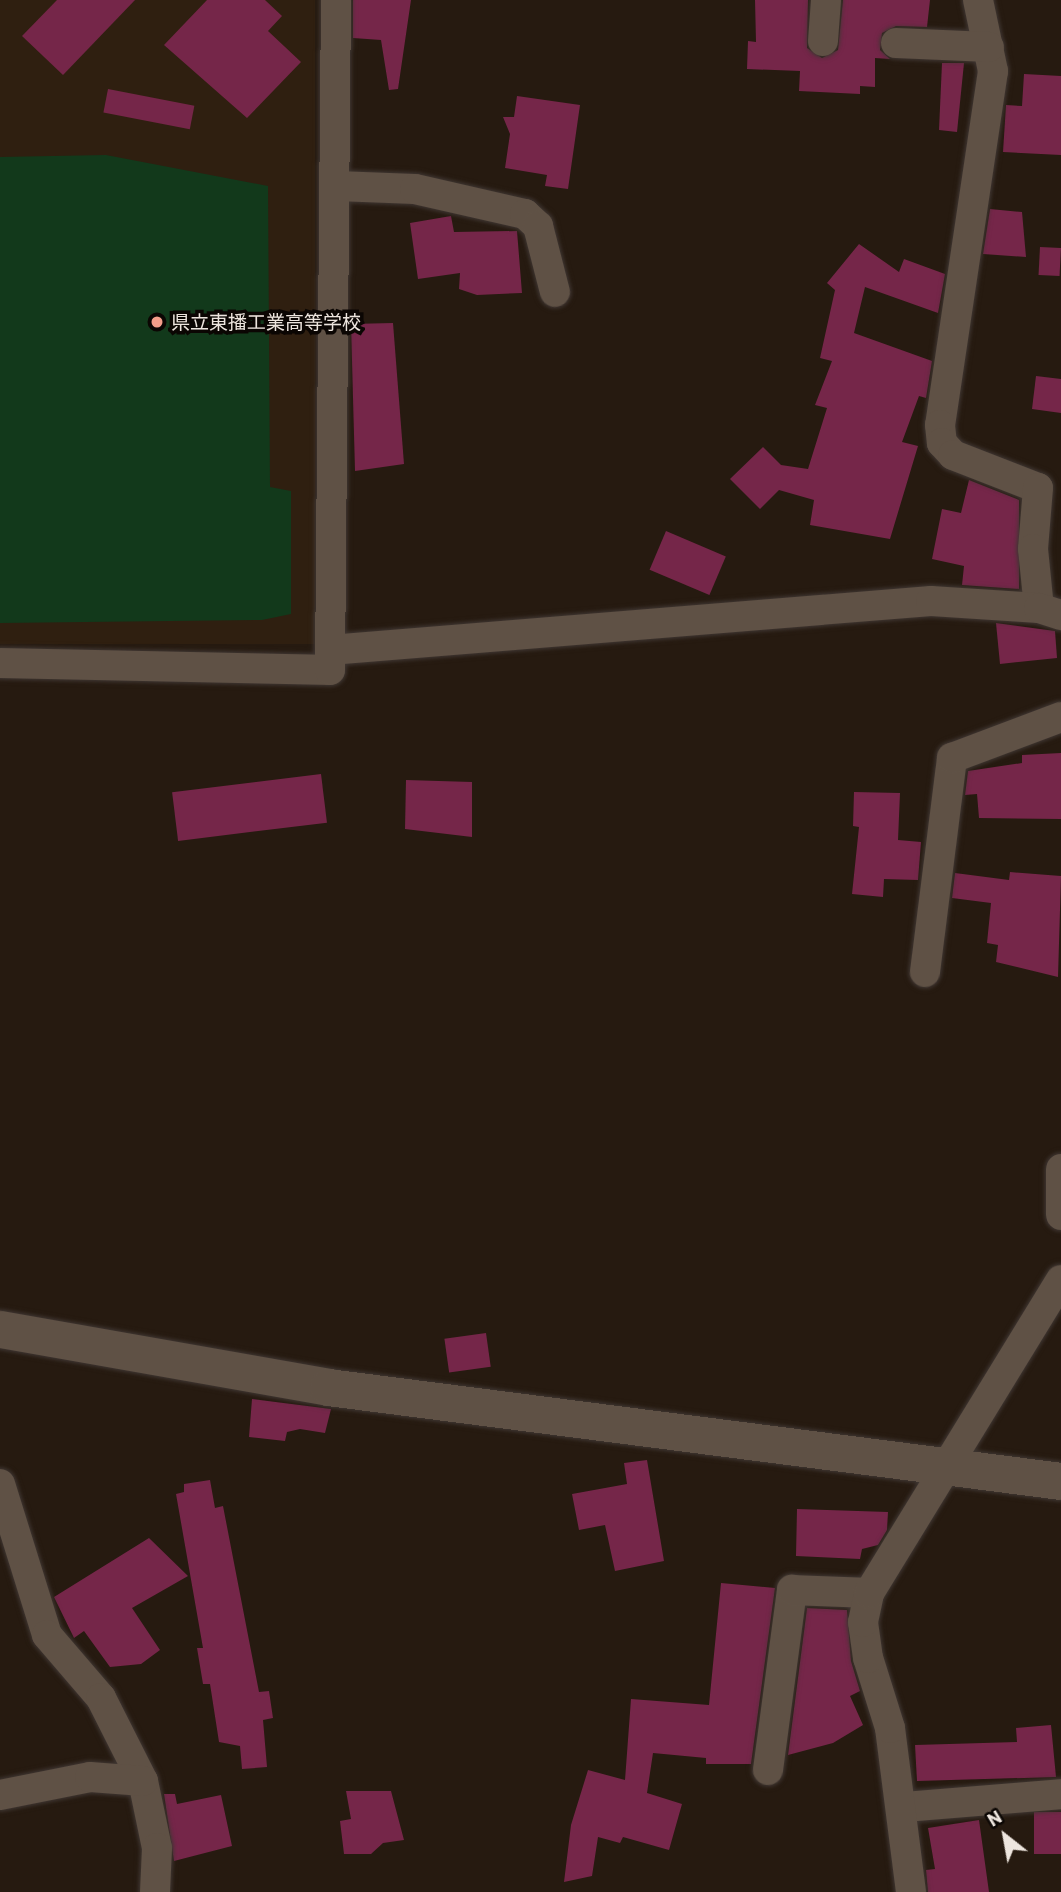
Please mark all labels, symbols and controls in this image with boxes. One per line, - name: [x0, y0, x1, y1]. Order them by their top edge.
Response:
- place label: 県立東播工業高等学校: [171, 311, 361, 333]
- marker: 県立東播工業高等学校: [149, 314, 165, 330]
- north arrow: [970, 1801, 1040, 1871]
- text: N: [983, 1804, 1005, 1831]

